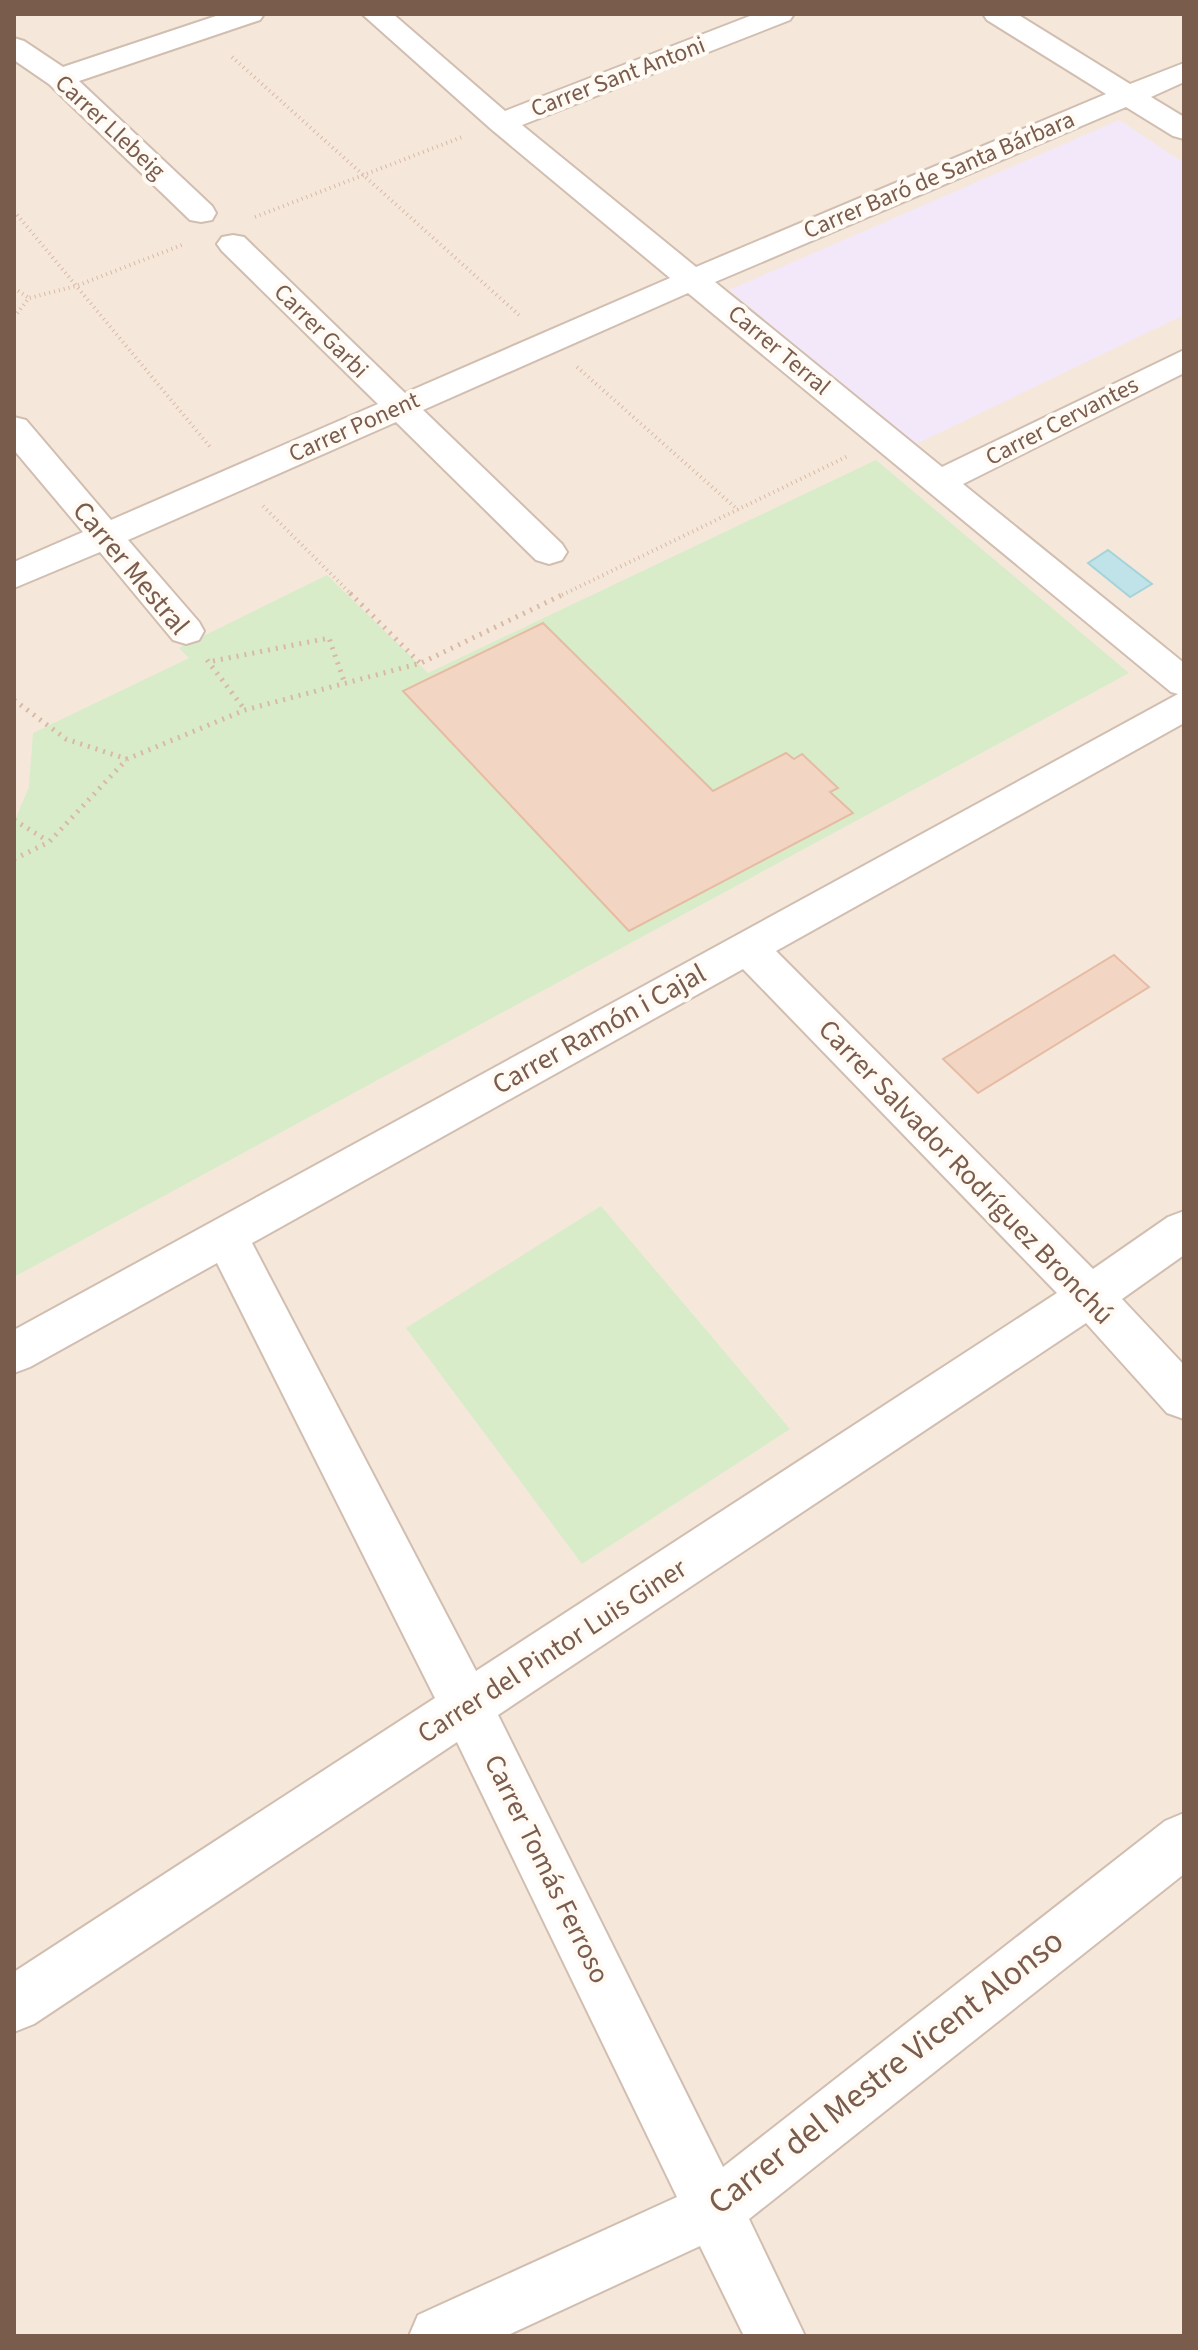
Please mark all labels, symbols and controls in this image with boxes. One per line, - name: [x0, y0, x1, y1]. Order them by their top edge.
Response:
- street label: Carrer Sant Antoni: [526, 28, 710, 126]
- street label: Carrer Llebeig: [47, 66, 173, 188]
- street label: Carrer Baró de Santa Bárbara: [798, 102, 1080, 248]
- street label: Carrer Garbi: [266, 276, 376, 386]
- street label: Carrer Terral: [720, 297, 838, 403]
- street label: Carrer Cervantes: [979, 367, 1145, 475]
- street label: Carrer Ponent: [283, 383, 425, 471]
- street label: Carrer Mestral: [63, 492, 199, 644]
- street label: Carrer Ramón i Cajal: [485, 954, 713, 1104]
- street label: Carrer Salvador Rodríguez Bronchú: [809, 1010, 1123, 1334]
- street label: Carrer del Pintor Luis Giner: [409, 1549, 695, 1753]
- street label: Carrer Tomás Ferroso: [474, 1748, 620, 1990]
- street label: Carrer del Mestre Vicent Alonso: [698, 1917, 1074, 2227]

